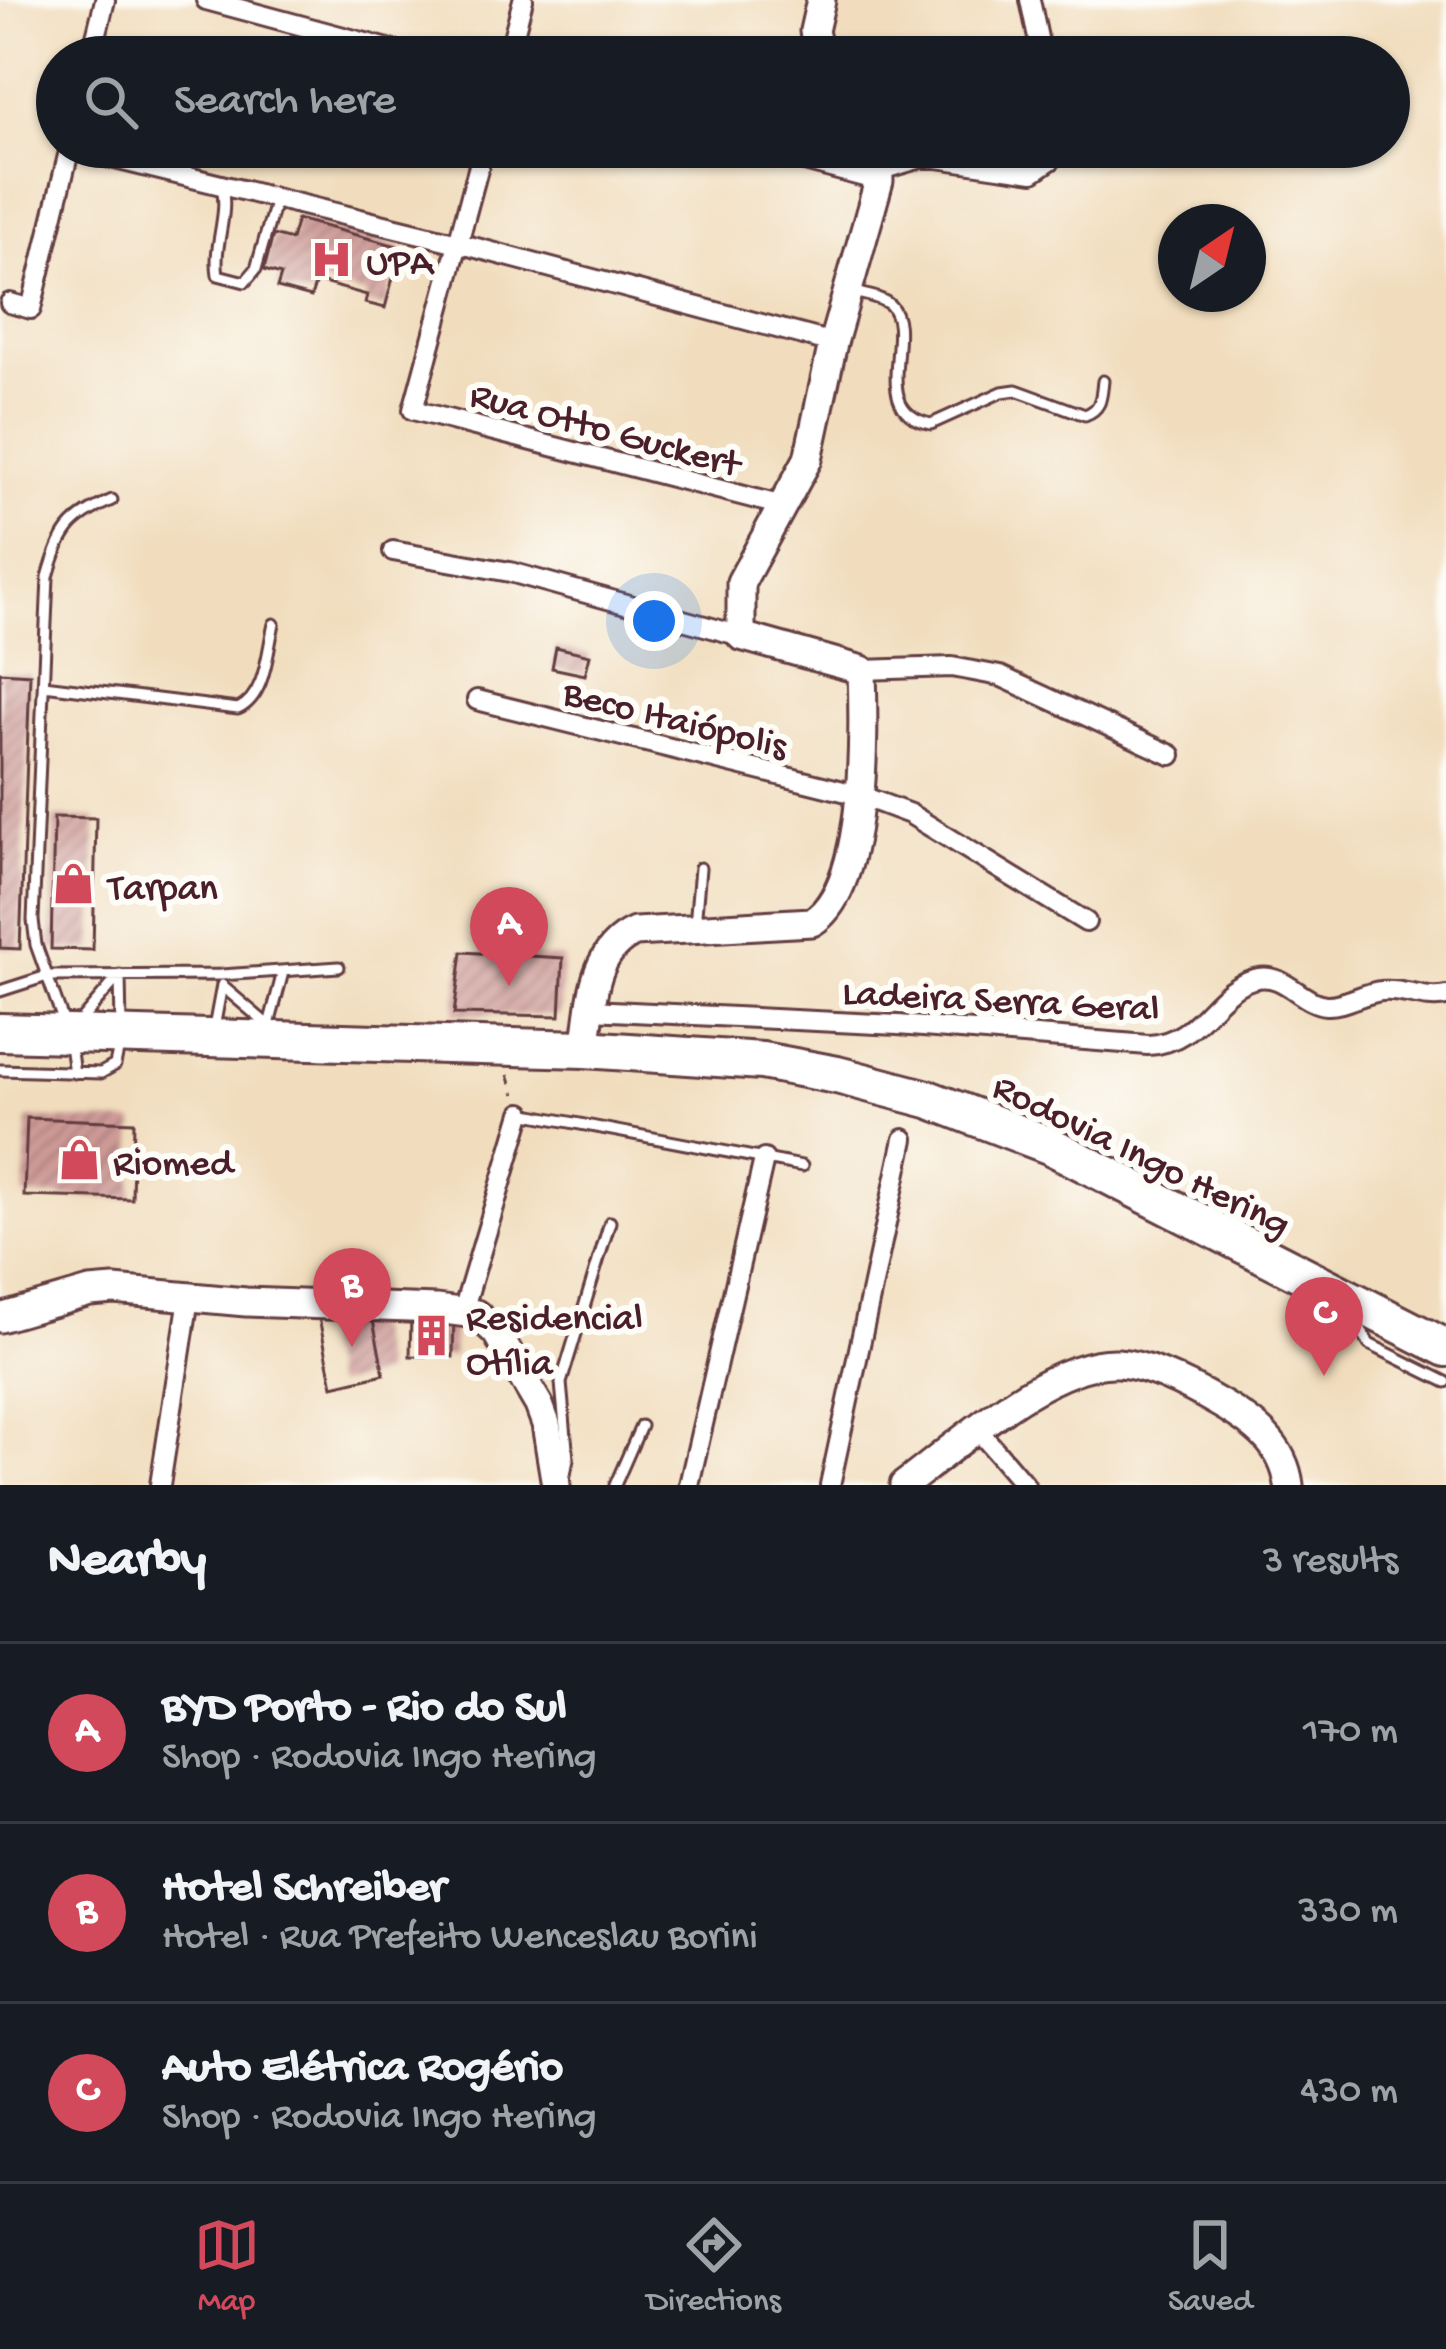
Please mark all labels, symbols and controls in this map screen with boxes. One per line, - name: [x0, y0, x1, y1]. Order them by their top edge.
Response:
- search box: [36, 36, 1410, 168]
- icon: search: [78, 69, 144, 135]
- text: Search here: [174, 76, 396, 129]
- north arrow: [1158, 204, 1266, 312]
- hospital icon: UPA: [309, 236, 355, 282]
- place label: UPA: [366, 243, 435, 289]
- street label: Rua Otto Guckert: [464, 375, 747, 492]
- your location: [624, 591, 684, 651]
- street label: Beco Itaiópolis: [557, 672, 793, 773]
- shop icon: Tarpan: [51, 861, 97, 907]
- place label: Tarpan: [106, 868, 218, 914]
- pin: A: [470, 887, 548, 986]
- street label: Ladeira Serra Geral: [841, 973, 1160, 1035]
- street label: Rodovia Ingo Hering: [984, 1066, 1296, 1250]
- shop icon: Riomed: [56, 1136, 102, 1182]
- place label: Riomed: [113, 1143, 236, 1189]
- pin: B: [313, 1248, 391, 1347]
- pin: C: [1285, 1277, 1363, 1376]
- place label: Residencial Otília: [466, 1298, 643, 1389]
- building icon: Residencial Otília: [409, 1313, 455, 1359]
- text: Nearby: [48, 1533, 206, 1593]
- text: 3 results: [1263, 1540, 1398, 1586]
- text: BYD Porto - Rio do Sul: [162, 1683, 567, 1736]
- text: A: [75, 1710, 99, 1756]
- text: 170 m: [1303, 1710, 1398, 1756]
- text: Shop · Rodovia Ingo Hering: [162, 1736, 596, 1782]
- text: Hotel Schreiber: [162, 1863, 445, 1916]
- text: B: [77, 1890, 97, 1936]
- text: 330 m: [1298, 1890, 1398, 1936]
- text: Hotel · Rua Prefeito Wenceslau Borini: [162, 1916, 758, 1962]
- text: Auto Elétrica Rogério: [162, 2043, 563, 2096]
- text: C: [76, 2070, 98, 2116]
- text: 430 m: [1300, 2070, 1398, 2116]
- text: Shop · Rodovia Ingo Hering: [162, 2096, 596, 2142]
- tab: Map: [194, 2212, 260, 2322]
- tab: Directions: [647, 2212, 781, 2322]
- tab: Saved: [1168, 2212, 1252, 2322]

